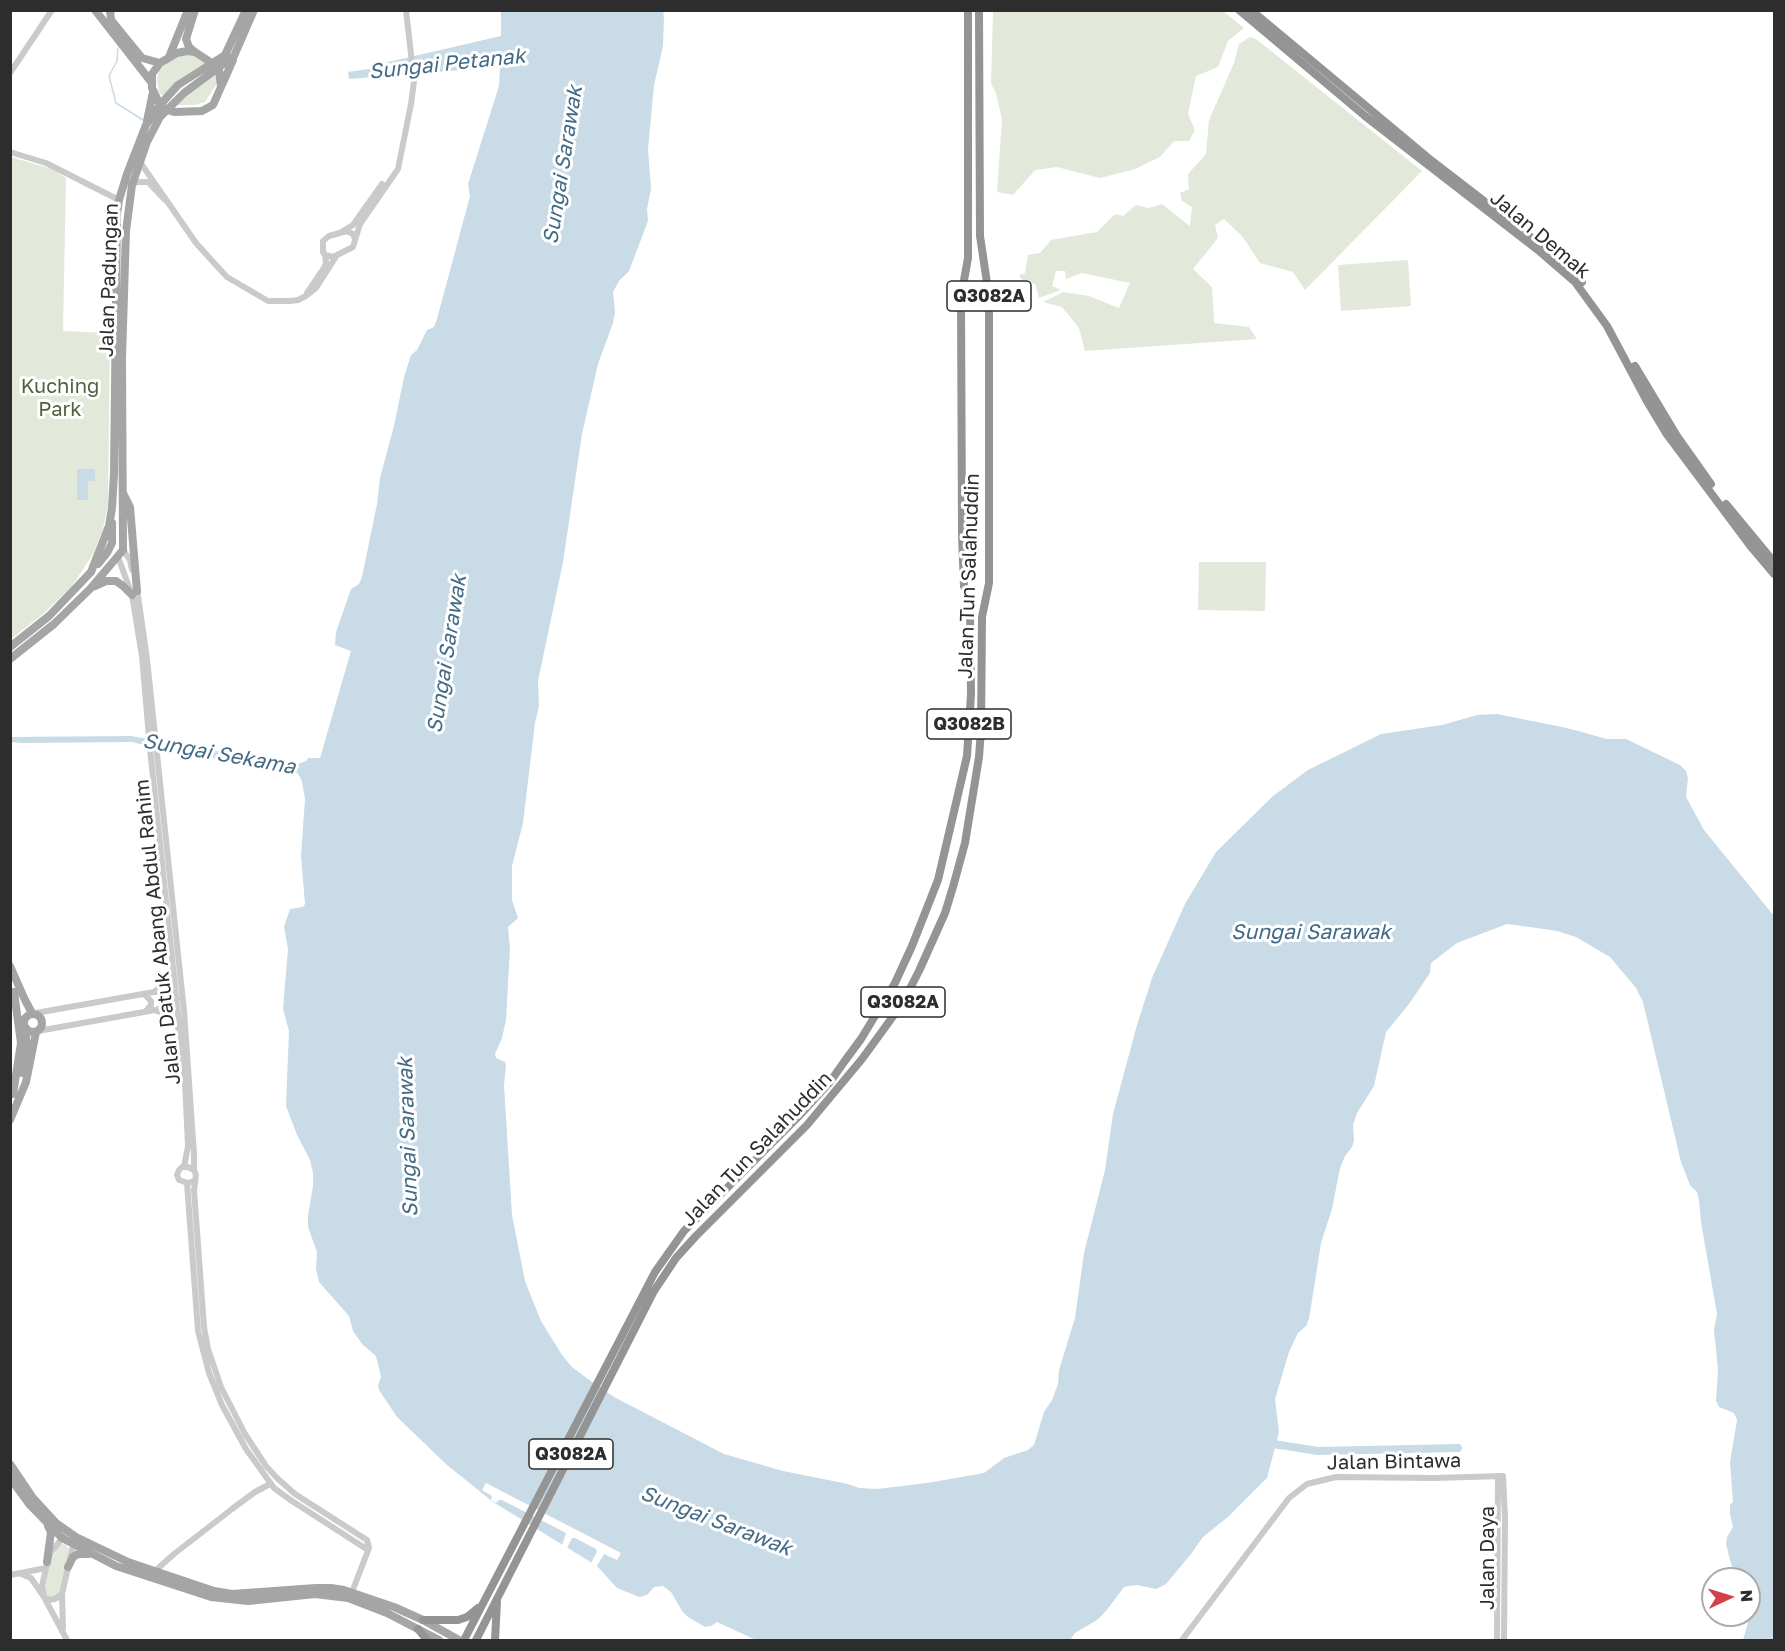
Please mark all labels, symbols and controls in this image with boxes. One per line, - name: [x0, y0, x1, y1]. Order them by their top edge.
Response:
- water label: Sungai Petanak: [367, 43, 527, 85]
- water label: Sungai Sarawak: [538, 84, 588, 246]
- street label: Jalan Demak: [1485, 186, 1595, 284]
- street label: Jalan Padungan: [94, 203, 124, 357]
- road number: Q3082A: [947, 281, 1031, 311]
- park label: Kuching Park: [21, 375, 99, 422]
- street label: Jalan Tun Salahuddin: [953, 473, 985, 679]
- water label: Sungai Sarawak: [422, 573, 472, 735]
- road number: Q3082B: [927, 709, 1011, 739]
- water label: Sungai Sekama: [141, 728, 297, 780]
- street label: Jalan Datuk Abang Abdul Rahim: [130, 778, 186, 1086]
- water label: Sungai Sarawak: [1231, 919, 1391, 945]
- road number: Q3082A: [861, 987, 945, 1017]
- water label: Sungai Sarawak: [393, 1057, 423, 1217]
- street label: Jalan Tun Salahuddin: [677, 1067, 837, 1231]
- road number: Q3082A: [529, 1439, 613, 1469]
- street label: Jalan Bintawa: [1327, 1449, 1461, 1475]
- water label: Sungai Sarawak: [637, 1481, 795, 1561]
- street label: Jalan Daya: [1476, 1506, 1500, 1610]
- north arrow: [1701, 1567, 1761, 1627]
- text: N: [1737, 1589, 1757, 1603]

